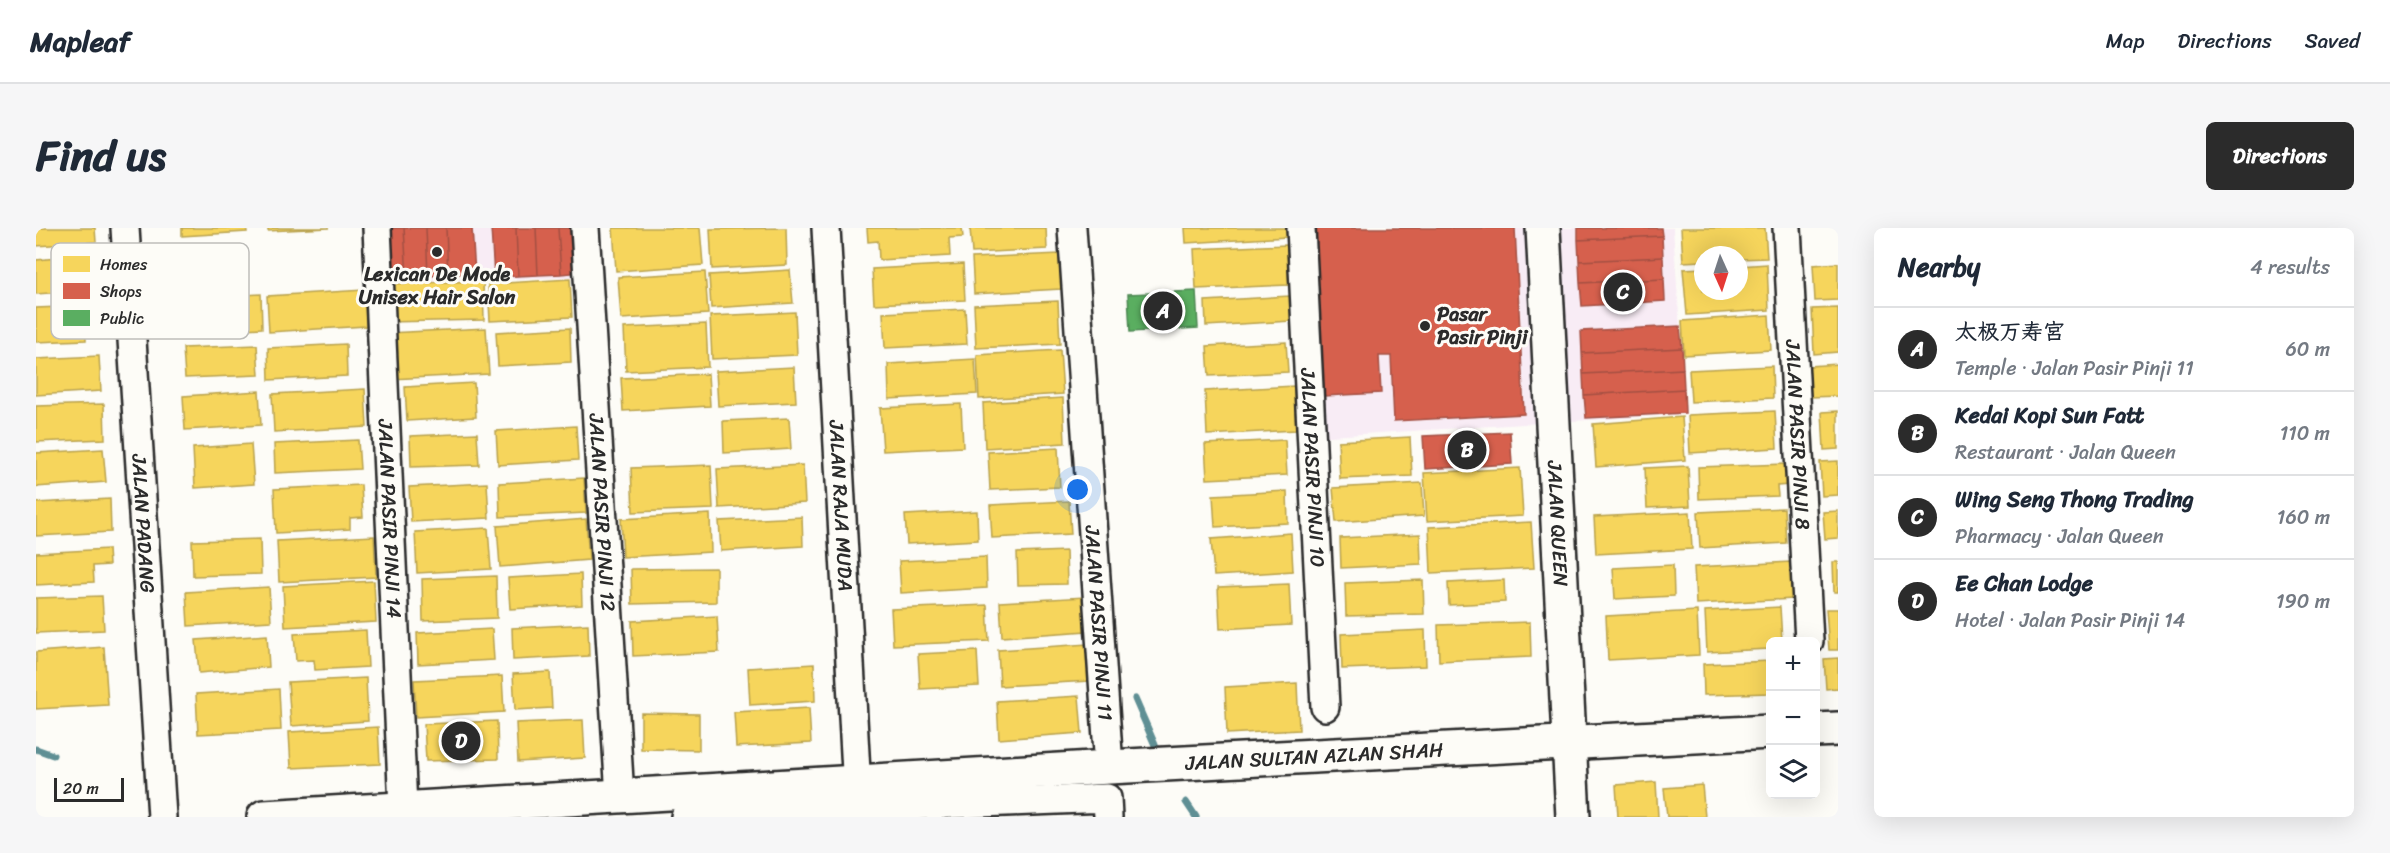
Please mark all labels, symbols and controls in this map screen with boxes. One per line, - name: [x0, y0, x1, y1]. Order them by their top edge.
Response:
- text: Mapleaf: [30, 17, 130, 66]
- text: Map: [2106, 22, 2144, 60]
- text: Directions: [2177, 22, 2272, 60]
- text: Saved: [2305, 22, 2360, 60]
- text: Find us: [36, 119, 166, 193]
- button: Directions: [2206, 122, 2354, 190]
- legend: [51, 243, 249, 339]
- text: Nearby: [1898, 244, 1980, 290]
- marker: Lexican De Mode Unisex Hair Salon: [430, 245, 444, 259]
- north arrow: [1694, 246, 1748, 300]
- text: Homes: [100, 250, 148, 279]
- text: 4 results: [2250, 250, 2330, 285]
- place label: Lexican De Mode Unisex Hair Salon: [359, 257, 515, 315]
- pin: C: [1604, 270, 1642, 314]
- text: Shops: [100, 277, 142, 306]
- pin: A: [1144, 288, 1182, 334]
- place label: Pasar Pasir Pinji: [1437, 297, 1529, 355]
- text: Public: [100, 304, 144, 333]
- text: 太极万寿宫: [1955, 312, 2065, 351]
- marker: Pasar Pasir Pinji: [1418, 319, 1432, 333]
- text: A: [1911, 332, 1924, 367]
- text: 60 m: [2285, 332, 2330, 367]
- street label: JALAN PASIR PINJI 8: [1775, 338, 1820, 531]
- text: Temple · Jalan Pasir Pinji 11: [1955, 351, 2194, 386]
- street label: JALAN PASIR PINJI 10: [1290, 366, 1335, 568]
- text: Kedai Kopi Sun Fatt: [1955, 396, 2145, 435]
- street label: JALAN PASIR PINJI 12: [578, 411, 626, 613]
- text: B: [1911, 416, 1924, 451]
- text: 110 m: [2280, 416, 2330, 451]
- street label: JALAN PASIR PINJI 14: [368, 417, 411, 619]
- street label: JALAN RAJA MUDA: [819, 418, 863, 592]
- pin: B: [1448, 428, 1486, 472]
- text: Restaurant · Jalan Queen: [1955, 435, 2176, 470]
- street label: JALAN PADANG: [121, 452, 165, 594]
- street label: JALAN QUEEN: [1537, 459, 1578, 587]
- your location: [1063, 475, 1092, 504]
- text: Wing Seng Thong Trading: [1955, 480, 2194, 519]
- text: C: [1911, 500, 1924, 535]
- text: 160 m: [2277, 500, 2330, 535]
- text: Pharmacy · Jalan Queen: [1955, 519, 2164, 554]
- street label: JALAN PASIR PINJI 11: [1074, 523, 1123, 722]
- text: Ee Chan Lodge: [1955, 564, 2093, 603]
- text: D: [1912, 584, 1923, 619]
- text: 190 m: [2276, 584, 2330, 619]
- text: Hotel · Jalan Pasir Pinji 14: [1955, 603, 2185, 638]
- map controls: [1766, 637, 1820, 799]
- button: +: [1766, 637, 1820, 691]
- button: −: [1766, 691, 1820, 745]
- pin: D: [442, 718, 480, 764]
- street label: JALAN SULTAN AZLAN SHAH: [1183, 732, 1444, 781]
- button: layers: [1766, 745, 1820, 799]
- text: 20 m: [63, 774, 99, 803]
- scale bar: [54, 775, 124, 802]

